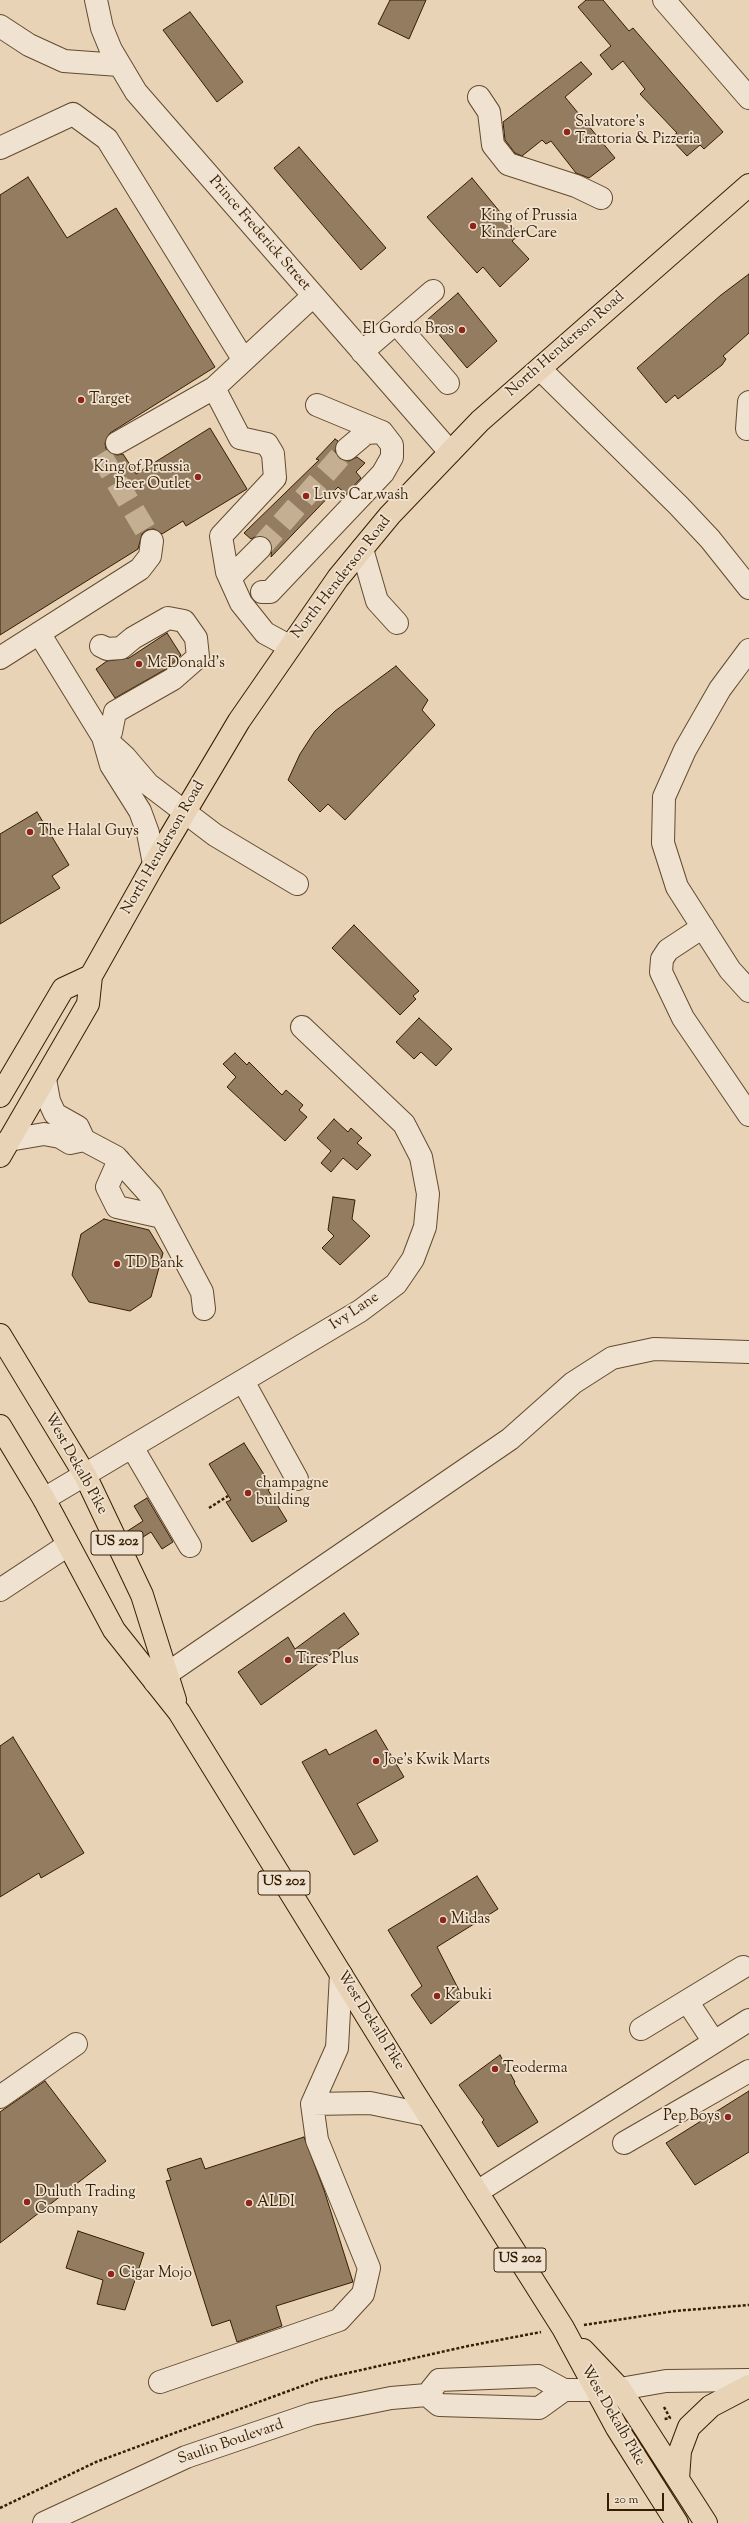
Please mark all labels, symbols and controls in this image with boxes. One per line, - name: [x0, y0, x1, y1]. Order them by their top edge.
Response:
- place label: Salvatore’s Trattoria & Pizzeria: [575, 114, 700, 149]
- marker: Salvatore’s Trattoria & Pizzeria: [562, 127, 572, 137]
- street label: Prince Frederick Street: [204, 173, 314, 295]
- place label: King of Prussia KinderCare: [481, 208, 577, 243]
- marker: King of Prussia KinderCare: [468, 221, 478, 231]
- street label: North Henderson Road: [503, 289, 629, 401]
- place label: El Gordo Bros: [363, 321, 454, 339]
- marker: El Gordo Bros: [457, 325, 467, 335]
- place label: Target: [89, 391, 130, 409]
- marker: Target: [76, 395, 86, 405]
- place label: King of Prussia Beer Outlet: [94, 459, 190, 494]
- marker: King of Prussia Beer Outlet: [193, 472, 203, 482]
- place label: Luvs Car wash: [314, 487, 409, 505]
- marker: Luvs Car wash: [301, 491, 311, 501]
- street label: North Henderson Road: [288, 513, 396, 643]
- place label: McDonald's: [147, 655, 225, 673]
- marker: McDonald's: [134, 659, 144, 669]
- street label: North Henderson Road: [118, 778, 210, 918]
- place label: The Halal Guys: [38, 823, 139, 841]
- marker: The Halal Guys: [25, 827, 35, 837]
- place label: TD Bank: [125, 1255, 184, 1273]
- marker: TD Bank: [112, 1259, 122, 1269]
- street label: Ivy Lane: [327, 1289, 383, 1335]
- street label: West Dekalb Pike: [40, 1410, 110, 1518]
- place label: champagne building: [256, 1475, 329, 1510]
- marker: champagne building: [243, 1488, 253, 1498]
- road number: US 202: [91, 1531, 143, 1555]
- place label: Tires Plus: [296, 1651, 359, 1669]
- marker: Tires Plus: [283, 1655, 293, 1665]
- place label: Joe's Kwik Marts: [384, 1752, 490, 1770]
- marker: Joe's Kwik Marts: [371, 1756, 381, 1766]
- road number: US 202: [258, 1871, 310, 1895]
- place label: Midas: [451, 1911, 490, 1929]
- marker: Midas: [438, 1915, 448, 1925]
- street label: West Dekalb Pike: [332, 1968, 408, 2074]
- place label: Kabuki: [445, 1987, 492, 2005]
- marker: Kabuki: [432, 1991, 442, 2001]
- place label: Teoderma: [503, 2060, 568, 2078]
- marker: Teoderma: [490, 2064, 500, 2074]
- place label: Pep Boys: [663, 2108, 720, 2126]
- marker: Pep Boys: [723, 2112, 733, 2122]
- place label: Duluth Trading Company: [35, 2184, 136, 2219]
- place label: ALDI: [257, 2194, 295, 2212]
- marker: Duluth Trading Company: [22, 2197, 32, 2207]
- marker: ALDI: [244, 2198, 254, 2208]
- road number: US 202: [494, 2248, 546, 2272]
- place label: Cigar Mojo: [119, 2265, 192, 2283]
- marker: Cigar Mojo: [106, 2269, 116, 2279]
- street label: West Dekalb Pike: [576, 2362, 648, 2470]
- street label: Saulin Boulevard: [176, 2416, 286, 2470]
- scale bar: [609, 2485, 666, 2511]
- text: 20 m: [614, 2491, 638, 2509]

